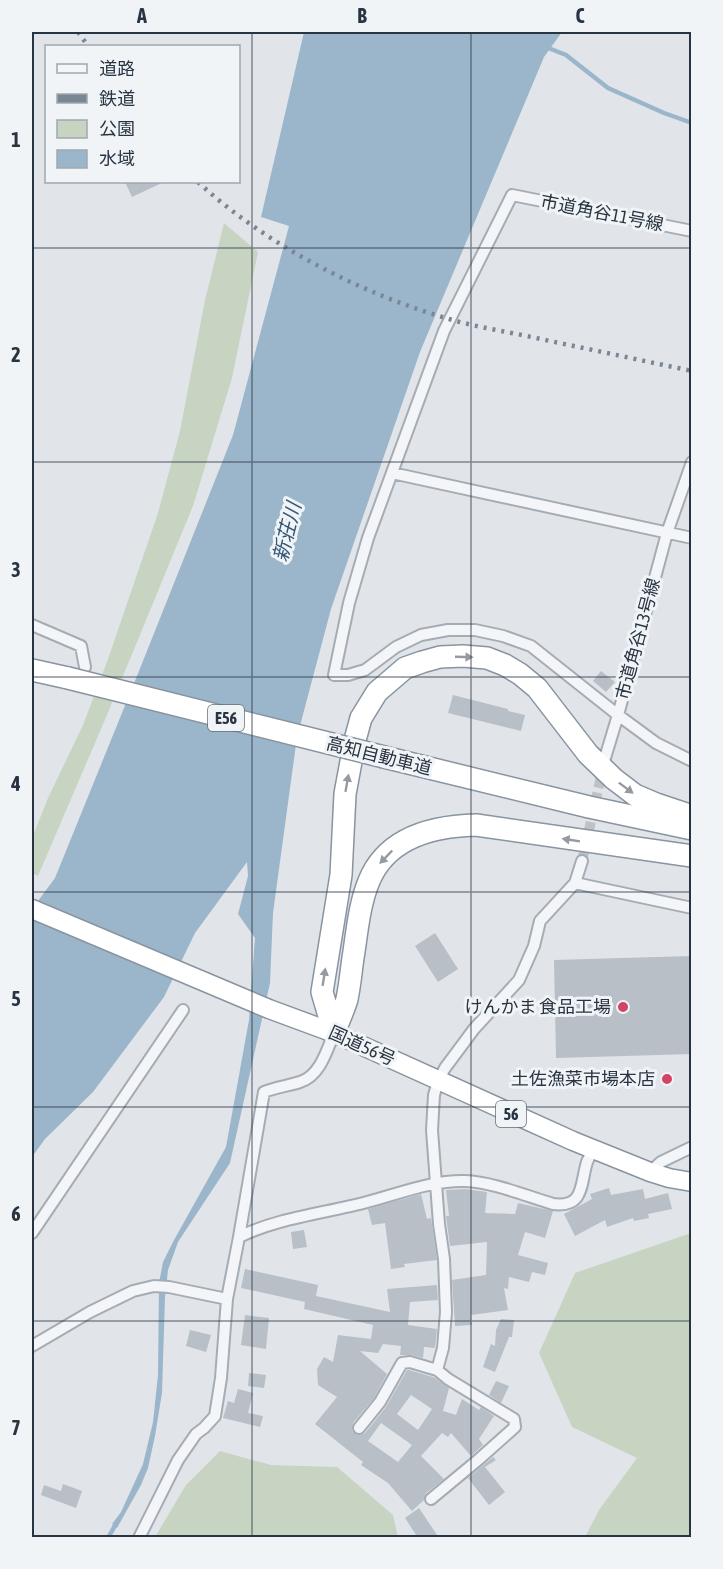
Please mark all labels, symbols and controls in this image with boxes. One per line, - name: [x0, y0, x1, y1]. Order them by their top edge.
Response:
- text: A: [136, 4, 147, 27]
- text: B: [357, 4, 367, 27]
- text: C: [576, 4, 585, 27]
- legend: [45, 45, 240, 183]
- text: 道路: [99, 58, 135, 79]
- text: 鉄道: [99, 88, 135, 109]
- text: 公園: [99, 118, 135, 139]
- text: 1: [11, 128, 21, 151]
- text: 水域: [99, 148, 135, 169]
- street label: 市道角谷11号線: [539, 190, 665, 235]
- text: 2: [11, 343, 21, 366]
- water label: 新荘川: [268, 498, 305, 564]
- text: 3: [11, 558, 21, 581]
- street label: 市道角谷13号線: [611, 576, 664, 702]
- one-way arrow: [455, 652, 474, 661]
- road number: E56: [208, 705, 244, 731]
- street label: 高知自動車道: [324, 732, 434, 779]
- text: 4: [10, 772, 21, 795]
- one-way arrow: [343, 774, 352, 793]
- one-way arrow: [618, 781, 633, 793]
- one-way arrow: [562, 835, 581, 844]
- one-way arrow: [379, 849, 393, 863]
- one-way arrow: [320, 967, 329, 986]
- text: 5: [11, 987, 21, 1010]
- place label: けんかま 食品工場: [465, 996, 611, 1017]
- marker: けんかま 食品工場: [616, 1000, 630, 1014]
- street label: 国道56号: [326, 1022, 399, 1070]
- place label: 土佐漁菜市場本店: [511, 1068, 655, 1089]
- marker: 土佐漁菜市場本店: [660, 1072, 674, 1086]
- road number: 56: [496, 1101, 526, 1127]
- text: 6: [11, 1202, 21, 1225]
- text: 7: [11, 1416, 21, 1439]

